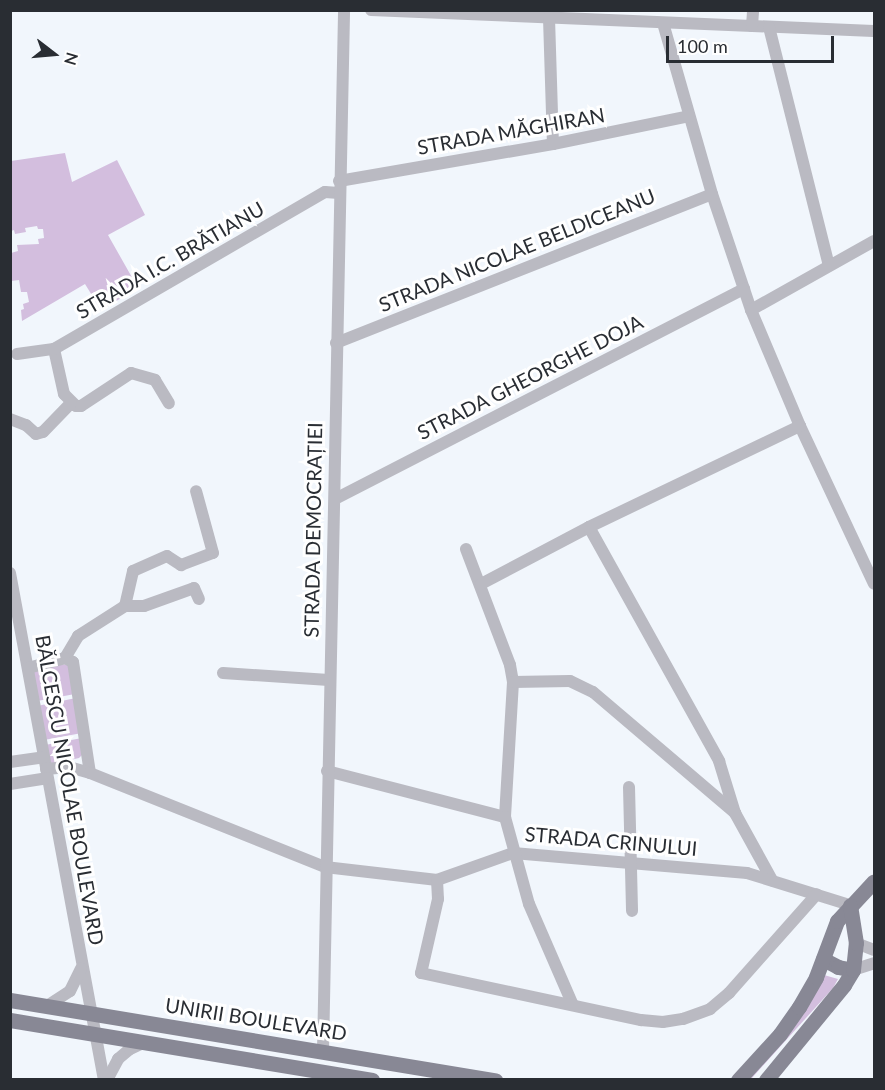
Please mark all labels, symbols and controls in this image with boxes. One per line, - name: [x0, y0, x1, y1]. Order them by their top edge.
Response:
- north arrow: [24, 24, 84, 84]
- scale bar: [669, 24, 837, 62]
- text: 100 m: [677, 35, 728, 57]
- text: N: [61, 51, 83, 68]
- street label: STRADA MĂGHIRAN: [415, 103, 607, 159]
- street label: STRADA NICOLAE BELDICEANU: [375, 183, 659, 317]
- street label: STRADA I.C. BRĂTIANU: [71, 196, 269, 324]
- street label: STRADA GHEORGHE DOJA: [413, 309, 647, 445]
- street label: STRADA DEMOCRAȚIEI: [299, 422, 327, 638]
- street label: BĂLCESCU NICOLAE BOULEVARD: [31, 633, 109, 947]
- street label: STRADA CRINULUI: [523, 821, 699, 861]
- street label: UNIRII BOULEVARD: [163, 993, 349, 1045]

